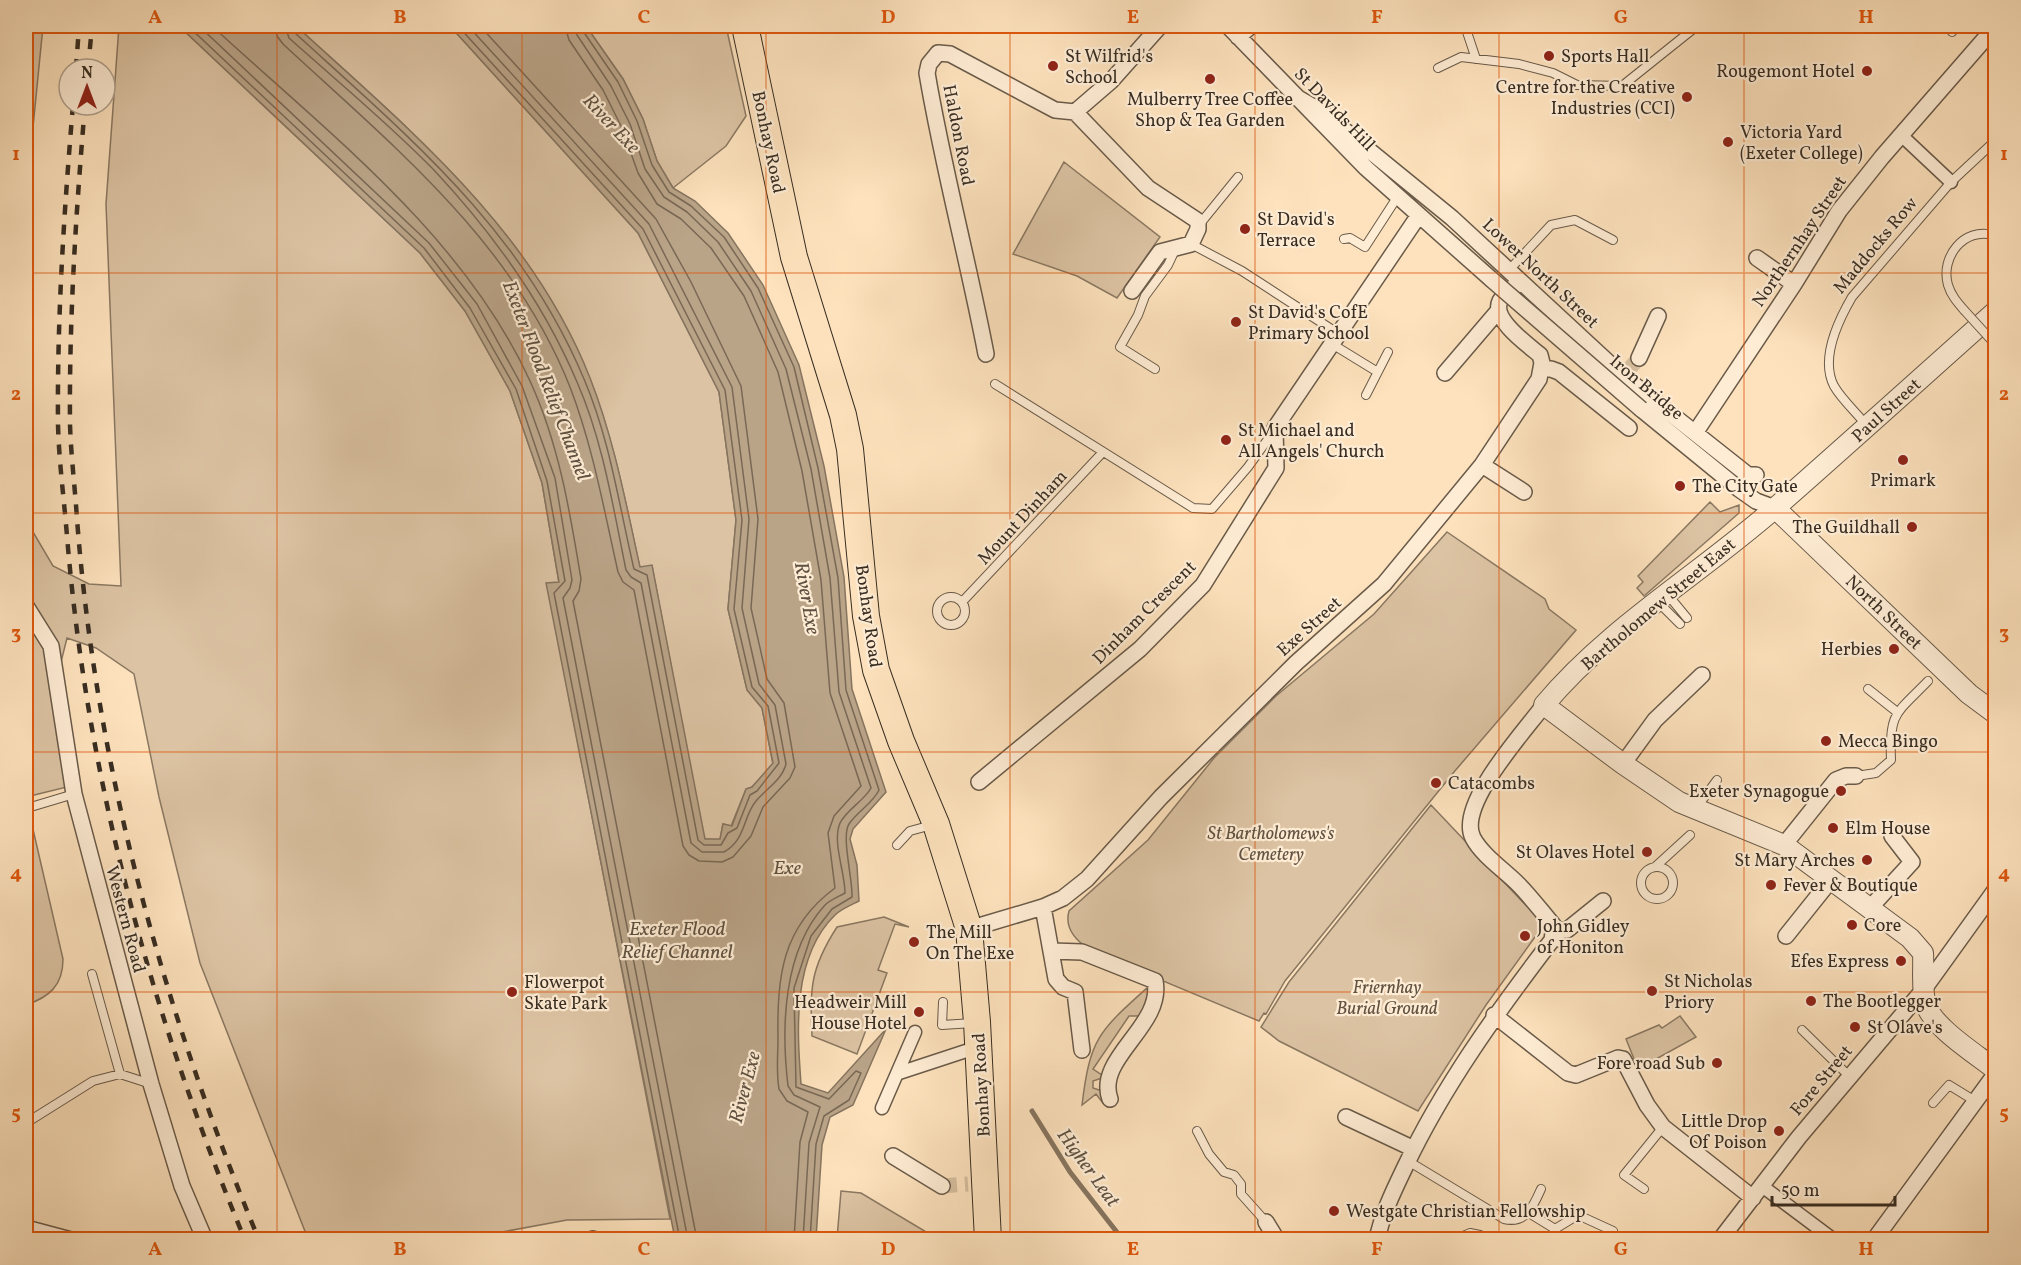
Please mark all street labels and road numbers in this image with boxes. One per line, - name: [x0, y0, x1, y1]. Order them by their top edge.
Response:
- street label: St Davids Hill: [1288, 63, 1380, 157]
- street label: Haldon Road: [935, 83, 980, 188]
- street label: Bonhay Road: [744, 89, 791, 196]
- street label: Northernhay Street: [1747, 171, 1854, 312]
- street label: Maddocks Row: [1828, 192, 1924, 300]
- street label: Lower North Street: [1476, 213, 1604, 335]
- street label: Iron Bridge: [1604, 350, 1689, 427]
- street label: Paul Street: [1847, 373, 1927, 449]
- street label: Mount Dinham: [972, 465, 1074, 571]
- street label: Bartholomew Street East: [1576, 533, 1742, 677]
- street label: Dinham Crescent: [1088, 556, 1203, 671]
- street label: Bonhay Road: [848, 563, 887, 670]
- street label: North Street: [1839, 570, 1927, 656]
- street label: Exe Street: [1272, 591, 1348, 663]
- street label: Western Road: [98, 863, 151, 976]
- street label: Bonhay Road: [967, 1032, 998, 1138]
- street label: Fore Street: [1785, 1040, 1859, 1122]

